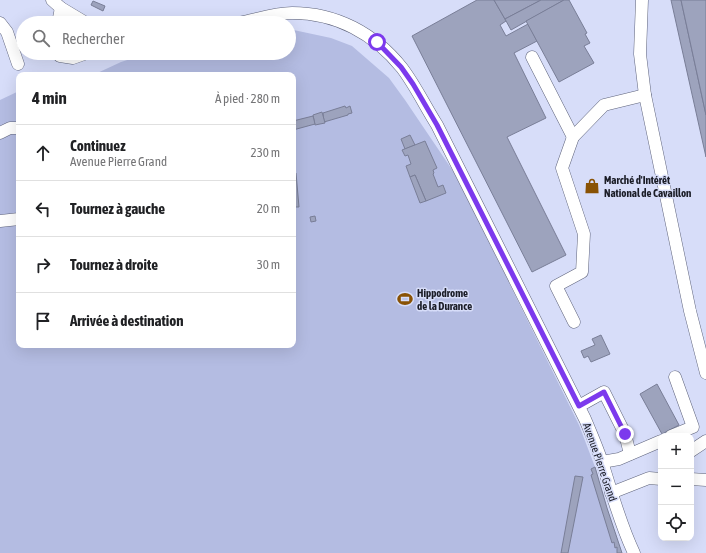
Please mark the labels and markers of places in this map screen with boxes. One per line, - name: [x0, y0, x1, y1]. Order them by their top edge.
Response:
- place label: Marché d'Intérêt National de Cavaillon: [604, 174, 691, 199]
- shop icon: Marché d'Intérêt National de Cavaillon: [583, 177, 601, 195]
- place label: Hippodrome de la Durance: [417, 287, 472, 312]
- sports icon: Hippodrome de la Durance: [396, 290, 414, 308]

